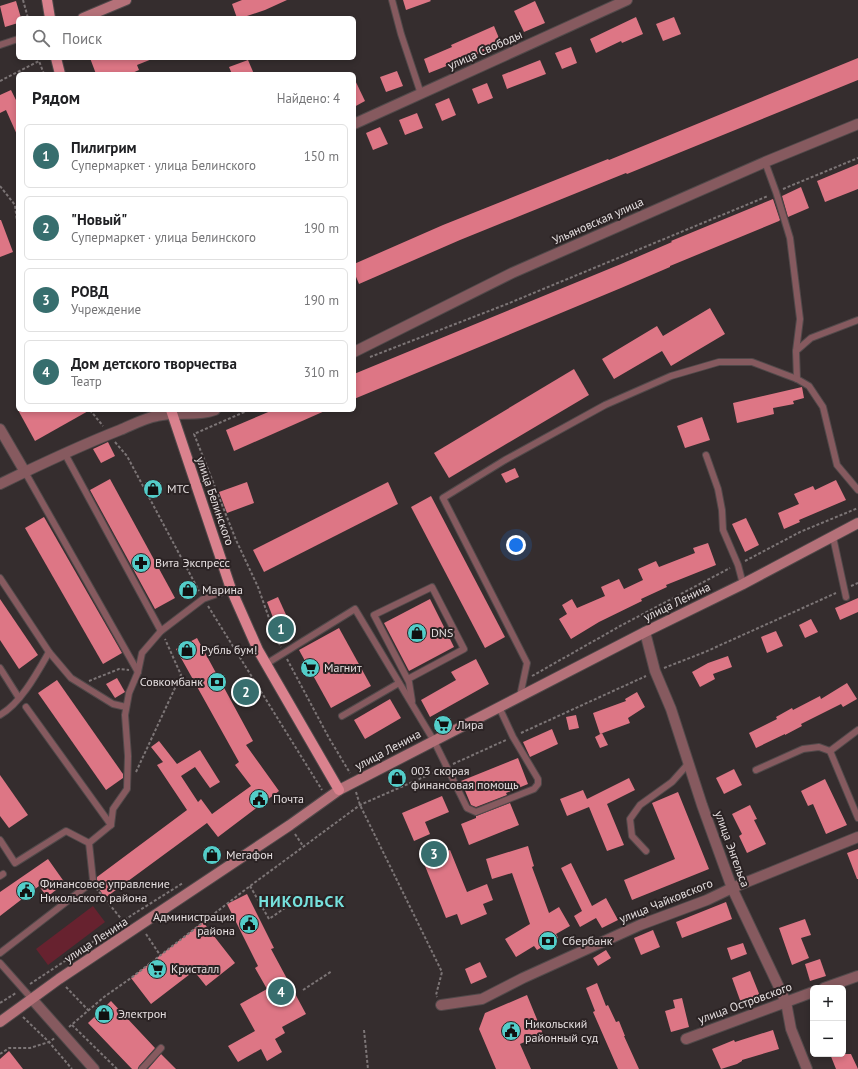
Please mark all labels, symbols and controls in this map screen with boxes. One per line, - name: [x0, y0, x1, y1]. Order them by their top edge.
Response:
- search box: [16, 16, 356, 60]
- street label: улица Свободы: [445, 26, 524, 73]
- icon: search: [30, 27, 52, 49]
- text: Поиск: [62, 29, 102, 48]
- text: Рядом: [32, 87, 80, 109]
- text: Найдено: 4: [277, 90, 340, 107]
- text: Пилигрим: [71, 138, 137, 157]
- text: 1: [42, 148, 50, 165]
- text: 150 m: [304, 148, 339, 165]
- text: Супермаркет · улица Белинского: [71, 157, 256, 174]
- street label: Ульяновская улица: [550, 194, 646, 247]
- text: "Новый": [71, 210, 127, 229]
- text: 2: [42, 220, 50, 237]
- text: 190 m: [304, 220, 339, 237]
- text: Супермаркет · улица Белинского: [71, 229, 256, 246]
- text: РОВД: [71, 282, 109, 301]
- text: 3: [42, 292, 50, 309]
- text: 190 m: [304, 292, 339, 309]
- text: Учреждение: [71, 301, 141, 318]
- text: Дом детского творчества: [71, 354, 237, 373]
- text: 4: [42, 364, 50, 381]
- text: 310 m: [304, 364, 339, 381]
- text: Театр: [71, 373, 102, 390]
- street label: улица Белинского: [193, 454, 238, 547]
- shop icon: МТС: [142, 478, 164, 500]
- place label: МТС: [167, 481, 190, 496]
- your location: [506, 535, 526, 555]
- pharmacy icon: Вита Экспресс: [130, 552, 152, 574]
- place label: Вита Экспресс: [155, 555, 230, 570]
- shop icon: Марина: [177, 579, 199, 601]
- street label: улица Ленина: [641, 579, 713, 624]
- place label: Марина: [202, 582, 243, 597]
- pin: 1: [268, 614, 294, 644]
- shop icon: DNS: [406, 622, 428, 644]
- place label: DNS: [431, 625, 453, 640]
- shop icon: Рубль бум!: [176, 639, 198, 661]
- place label: Рубль бум!: [201, 642, 257, 657]
- supermarket icon: Магнит: [299, 657, 321, 679]
- place label: Магнит: [324, 660, 362, 675]
- bank icon: Совкомбанк: [206, 671, 228, 693]
- place label: Совкомбанк: [140, 674, 203, 689]
- pin: 2: [233, 677, 259, 707]
- supermarket icon: Лира: [432, 714, 454, 736]
- place label: Лира: [456, 717, 484, 732]
- street label: улица Ленина: [352, 726, 423, 773]
- place label: 003 скорая финансовая помощь: [411, 763, 519, 792]
- shop icon: 003 скорая финансовая помощь: [386, 767, 408, 789]
- public building icon: Почта: [248, 788, 270, 810]
- place label: Почта: [273, 791, 304, 806]
- street label: улица Энгельса: [712, 809, 753, 889]
- pin: 3: [421, 839, 447, 869]
- shop icon: Мегафон: [201, 844, 223, 866]
- place label: Мегафон: [226, 847, 273, 862]
- street label: улица Чайковского: [617, 875, 715, 926]
- place label: Финансовое управление Никольского района: [40, 876, 170, 905]
- public building icon: Финансовое управление Никольского района: [15, 880, 37, 902]
- district label: НИКОЛЬСК: [259, 891, 345, 911]
- place label: Администрация района: [153, 909, 235, 938]
- street label: улица Ленина: [61, 913, 130, 966]
- public building icon: Администрация района: [238, 913, 260, 935]
- bank icon: Сбербанк: [537, 930, 559, 952]
- place label: Сбербанк: [562, 933, 613, 948]
- supermarket icon: Кристалл: [146, 958, 168, 980]
- place label: Кристалл: [171, 961, 219, 976]
- pin: 4: [268, 977, 294, 1007]
- street label: улица Островского: [696, 979, 794, 1027]
- map controls: [810, 985, 846, 1057]
- button: +: [810, 985, 846, 1021]
- shop icon: Электрон: [93, 1003, 115, 1025]
- place label: Электрон: [118, 1006, 167, 1021]
- place label: Никольский районный суд: [525, 1016, 599, 1045]
- public building icon: Никольский районный суд: [500, 1020, 522, 1042]
- button: −: [810, 1021, 846, 1057]

